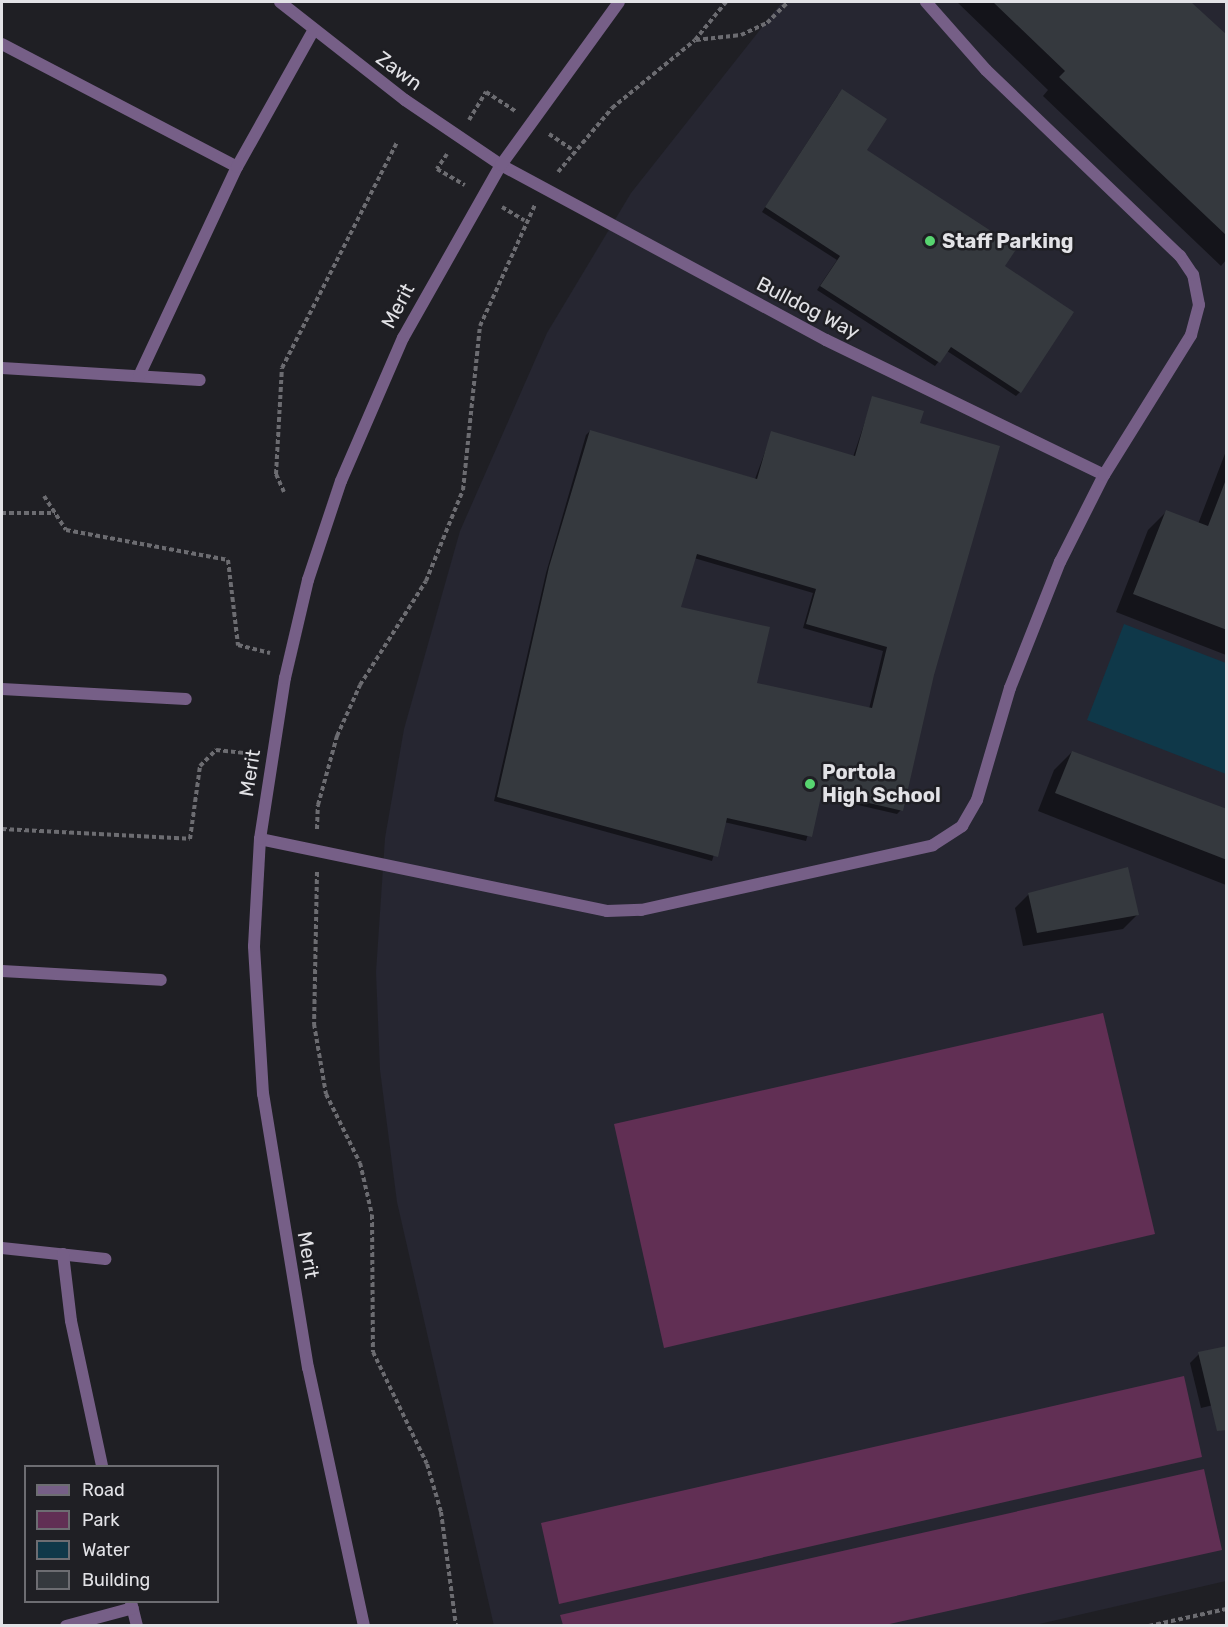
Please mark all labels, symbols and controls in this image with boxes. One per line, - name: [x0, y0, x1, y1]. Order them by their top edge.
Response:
- street label: Zawn: [371, 46, 427, 96]
- place label: Staff Parking: [942, 229, 1074, 253]
- marker: Staff Parking: [923, 234, 937, 248]
- street label: Bulldog Way: [752, 272, 864, 344]
- street label: Merit: [376, 279, 420, 333]
- street label: Merit: [234, 748, 266, 798]
- place label: Portola High School: [822, 760, 941, 807]
- marker: Portola High School: [803, 777, 817, 791]
- street label: Merit: [292, 1230, 324, 1280]
- legend: [24, 1465, 219, 1603]
- text: Road: [82, 1479, 125, 1501]
- text: Park: [82, 1509, 119, 1531]
- text: Water: [82, 1539, 130, 1561]
- text: Building: [82, 1569, 150, 1591]

